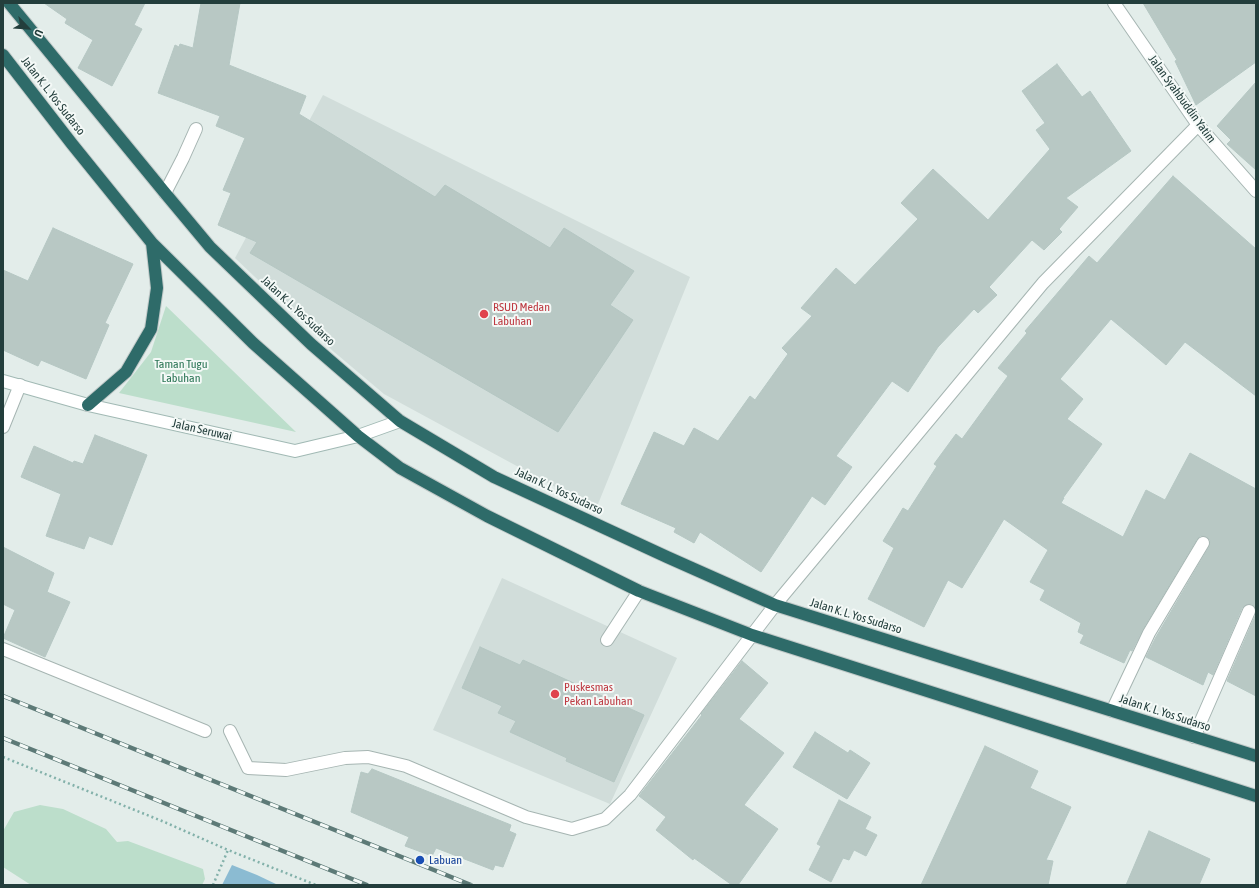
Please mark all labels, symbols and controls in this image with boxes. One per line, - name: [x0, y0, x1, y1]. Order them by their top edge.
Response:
- north arrow: [8, 8, 48, 48]
- text: U: [32, 28, 46, 39]
- street label: Jalan Syahbuddin Yatim: [1145, 52, 1219, 146]
- street label: Jalan K. L. Yos Sudarso: [18, 54, 88, 138]
- street label: Jalan K. L. Yos Sudarso: [258, 273, 338, 349]
- place label: RSUD Medan Labuhan: [493, 300, 550, 328]
- marker: RSUD Medan Labuhan: [478, 308, 490, 320]
- park label: Taman Tugu Labuhan: [154, 357, 208, 385]
- street label: Jalan Seruwai: [171, 416, 233, 444]
- street label: Jalan K. L. Yos Sudarso: [513, 464, 605, 518]
- street label: Jalan K. L. Yos Sudarso: [808, 595, 904, 637]
- place label: Puskesmas Pekan Labuhan: [564, 680, 632, 708]
- marker: Puskesmas Pekan Labuhan: [549, 688, 561, 700]
- street label: Jalan K. L. Yos Sudarso: [1117, 691, 1213, 735]
- place label: Labuan: [429, 853, 462, 867]
- marker: Labuan: [414, 854, 426, 866]

